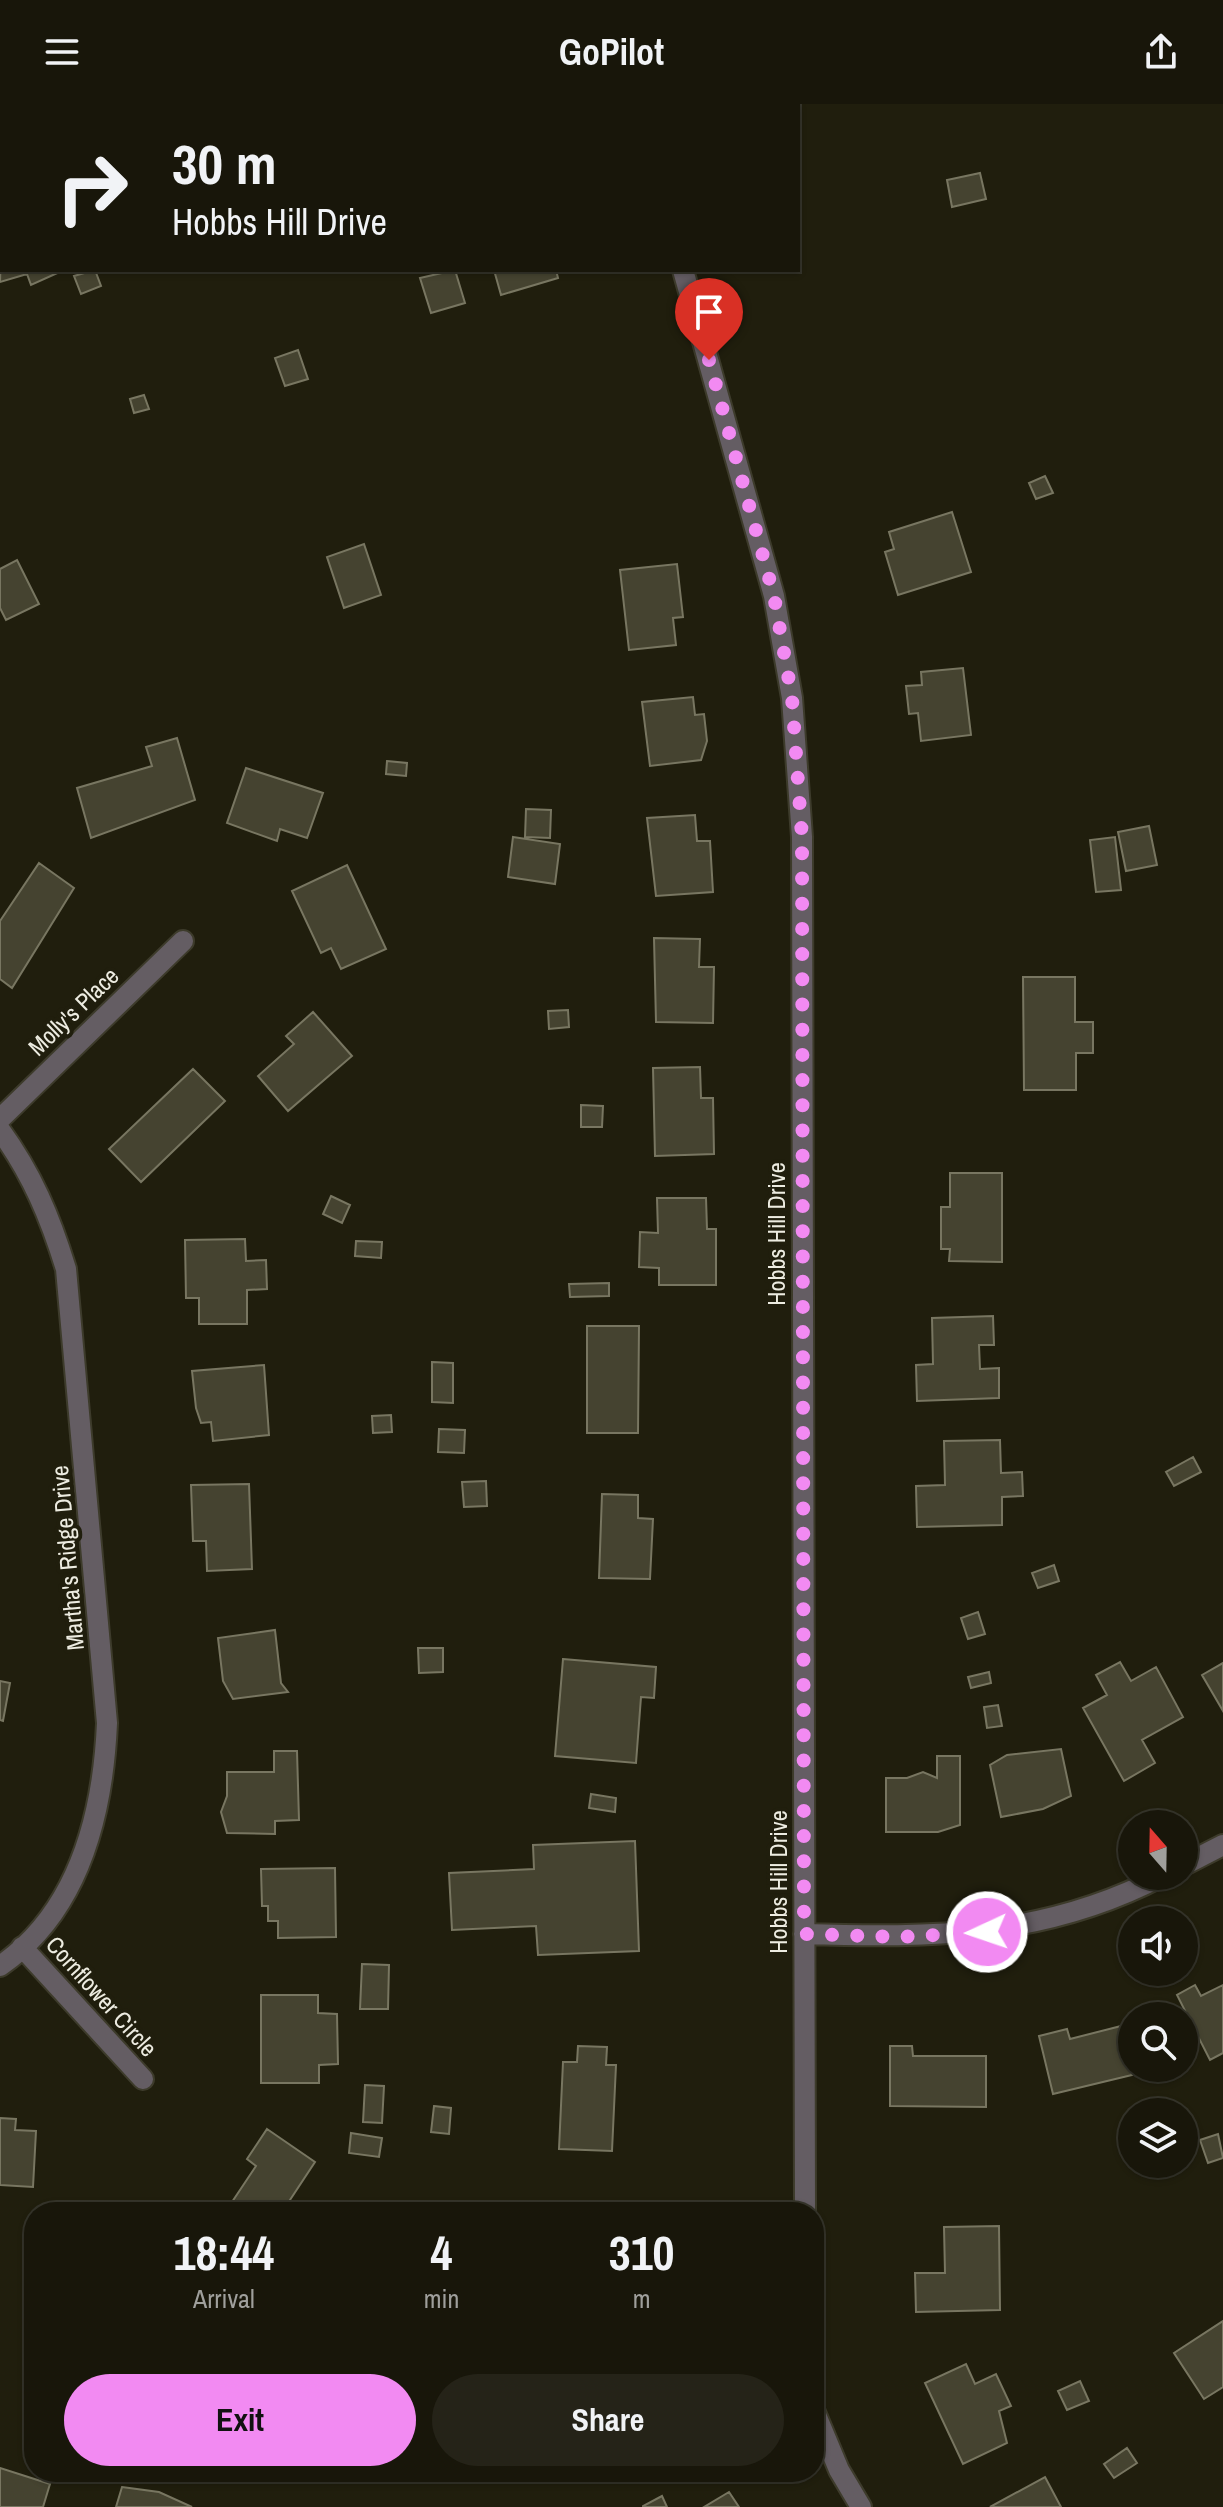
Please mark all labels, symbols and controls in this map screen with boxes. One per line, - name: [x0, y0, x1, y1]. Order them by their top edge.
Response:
- text: GoPilot: [559, 28, 664, 76]
- icon: menu: [40, 30, 84, 74]
- icon: share: [1139, 30, 1183, 74]
- text: 30 m: [172, 126, 277, 201]
- icon: right: [40, 136, 144, 240]
- text: Hobbs Hill Drive: [172, 198, 387, 246]
- pin: [675, 278, 743, 360]
- icon: arrive: [687, 290, 731, 334]
- street label: Molly's Place: [21, 960, 125, 1062]
- street label: Hobbs Hill Drive: [760, 1162, 792, 1306]
- street label: Martha's Ridge Drive: [43, 1464, 91, 1652]
- street label: Hobbs Hill Drive: [762, 1810, 794, 1954]
- north arrow: [1118, 1810, 1198, 1890]
- map controls: [1118, 1810, 1198, 2178]
- position arrow: [945, 1890, 1029, 1974]
- button: sound: [1118, 1906, 1198, 1986]
- street label: Cornflower Circle: [39, 1929, 165, 2063]
- button: search: [1118, 2002, 1198, 2082]
- button: layers: [1118, 2098, 1198, 2178]
- text: 18:44: [174, 2220, 274, 2285]
- text: 4: [431, 2220, 452, 2285]
- text: 310: [609, 2220, 674, 2285]
- text: Arrival: [193, 2281, 255, 2316]
- text: min: [424, 2281, 459, 2316]
- text: m: [633, 2281, 651, 2316]
- button: Exit: [64, 2374, 416, 2466]
- button: Share: [432, 2374, 784, 2466]

